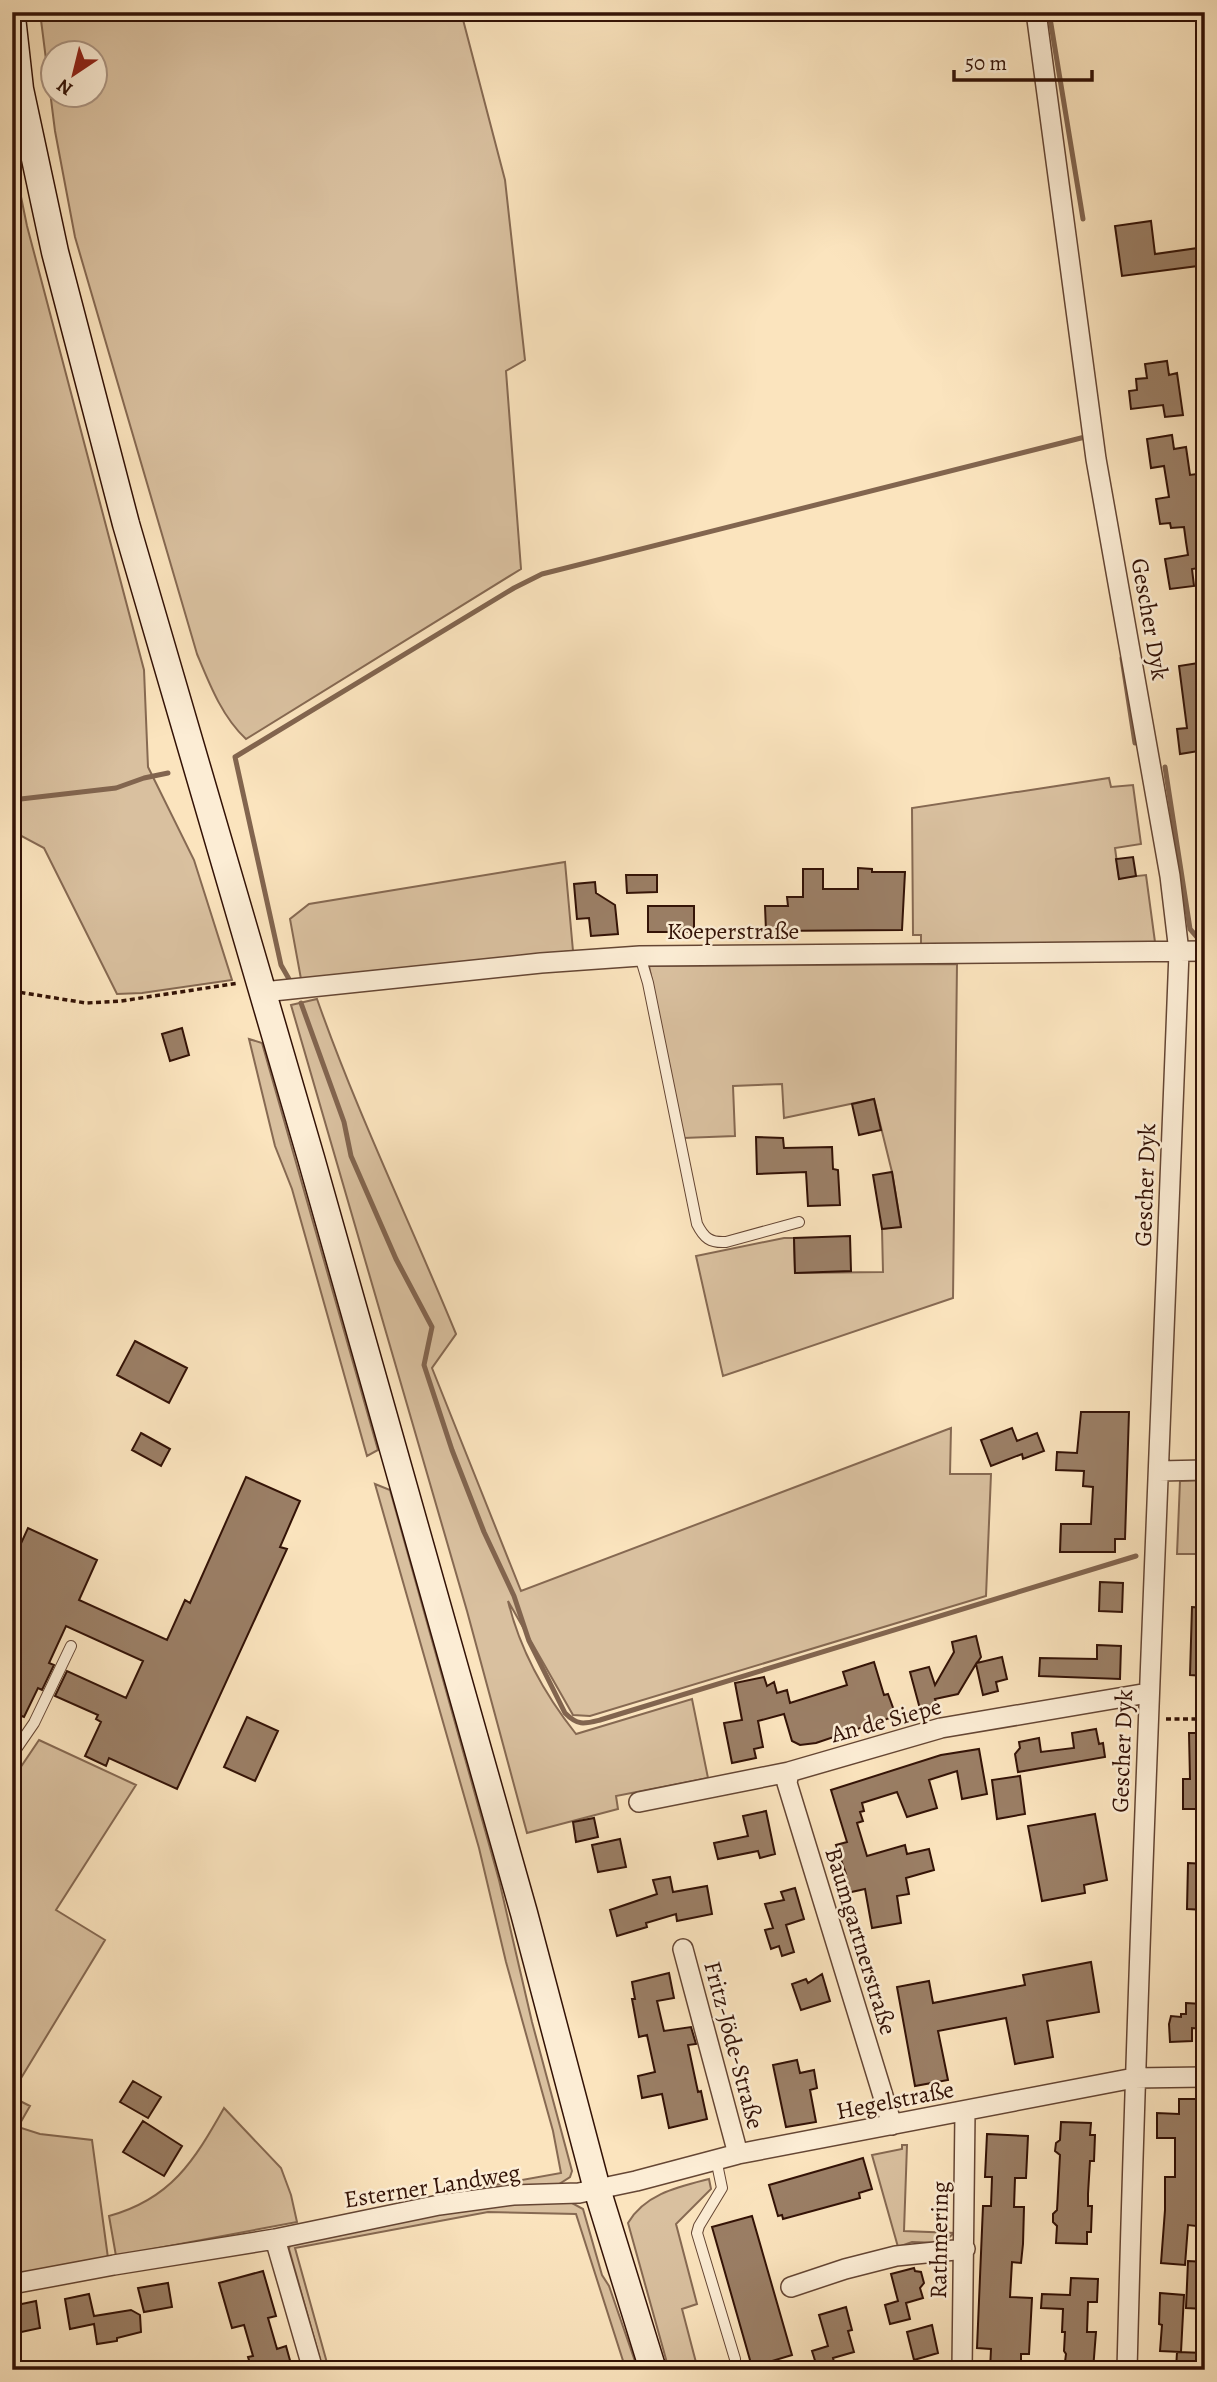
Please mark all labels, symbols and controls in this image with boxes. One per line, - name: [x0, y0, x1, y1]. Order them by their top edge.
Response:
- north arrow: [38, 38, 108, 108]
- scale bar: [954, 38, 1093, 82]
- text: 50 m: [965, 49, 1007, 77]
- text: N: [52, 72, 78, 102]
- street label: Gescher Dyk: [1124, 555, 1176, 683]
- street label: Koeperstraße: [667, 915, 799, 947]
- street label: Gescher Dyk: [1127, 1123, 1163, 1247]
- street label: Gescher Dyk: [1104, 1689, 1140, 1813]
- street label: An de Siepe: [826, 1690, 945, 1750]
- street label: Baumgartnerstraße: [817, 1843, 905, 2039]
- street label: Fritz-Jöde-Straße: [696, 1958, 772, 2132]
- street label: Hegelstraße: [833, 2073, 957, 2127]
- street label: Esterner Landweg: [342, 2156, 522, 2216]
- street label: Rathmering: [922, 2181, 956, 2299]

